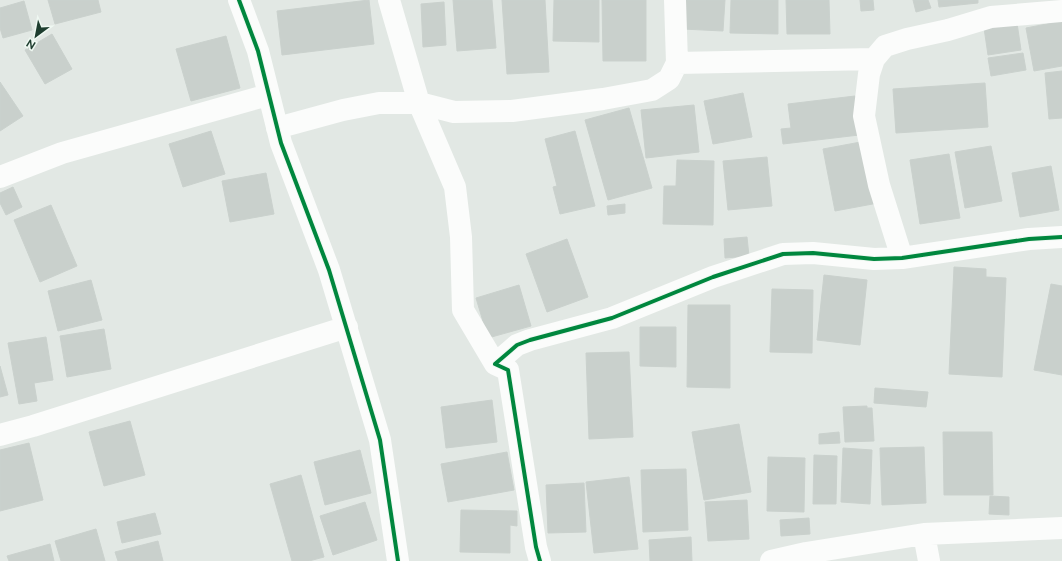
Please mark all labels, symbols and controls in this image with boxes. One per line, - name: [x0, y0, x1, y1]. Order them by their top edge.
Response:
- north arrow: [16, 16, 56, 56]
- text: N: [24, 36, 38, 52]

